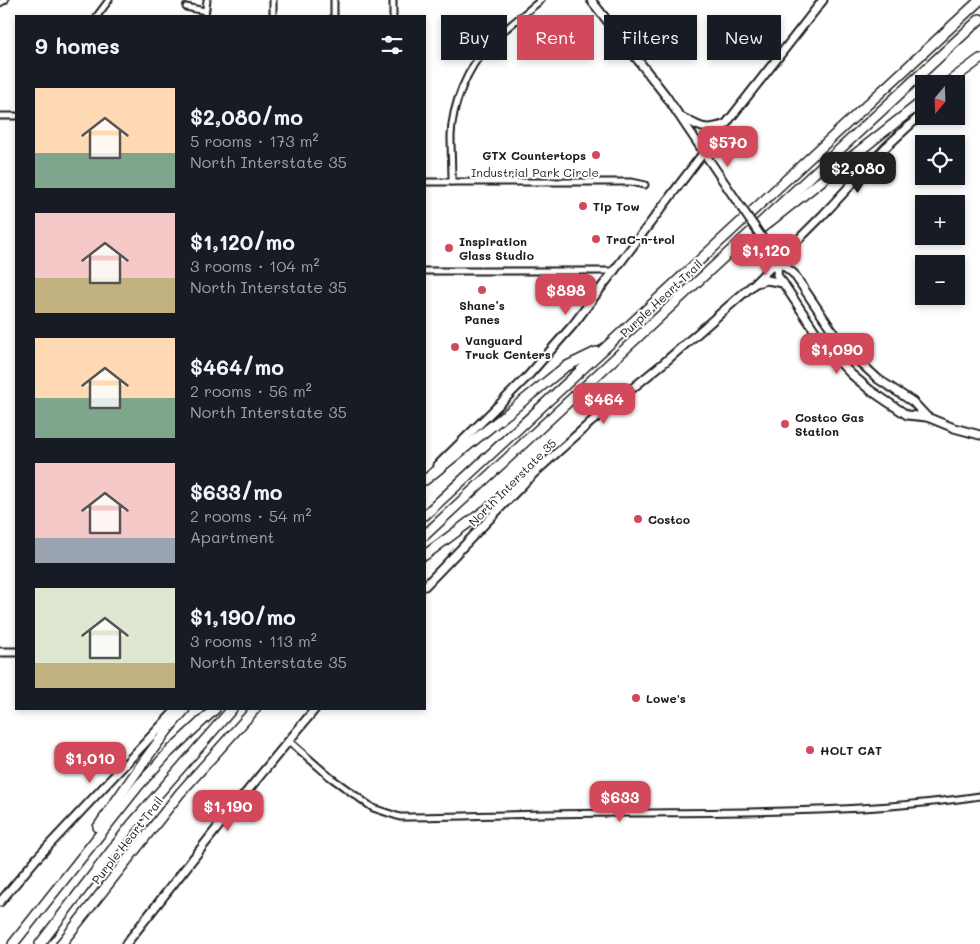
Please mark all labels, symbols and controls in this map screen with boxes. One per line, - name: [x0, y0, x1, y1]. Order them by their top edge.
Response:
- chip: Buy: [441, 15, 507, 60]
- chip: Rent: [517, 15, 594, 60]
- chip: Filters: [604, 15, 697, 60]
- chip: New: [707, 15, 781, 60]
- icon: filters: [378, 31, 406, 59]
- text: 9 homes: [35, 32, 120, 59]
- north arrow: [915, 75, 965, 125]
- map controls: [915, 75, 965, 305]
- text: $2,080/mo: [190, 103, 303, 130]
- icon: home: [75, 108, 135, 168]
- pin: $570: [698, 126, 758, 168]
- text: 5 rooms · 173 m²: [190, 130, 319, 151]
- text: $570: [709, 131, 747, 152]
- button: locate: [915, 135, 965, 185]
- place label: GTX Countertops: [482, 147, 586, 163]
- marker: GTX Countertops: [590, 149, 602, 161]
- text: North Interstate 35: [190, 151, 347, 172]
- pin: $2,080: [817, 152, 899, 194]
- text: $2,080: [831, 157, 885, 178]
- street label: Industrial Park Circle: [471, 164, 599, 180]
- button: +: [915, 195, 965, 245]
- place label: Tip Tow: [593, 198, 640, 214]
- marker: Tip Tow: [577, 200, 589, 212]
- text: $1,120/mo: [190, 228, 295, 255]
- place label: TraC-n-trol: [606, 231, 675, 247]
- icon: home: [75, 233, 135, 293]
- place label: Inspiration Glass Studio: [459, 233, 534, 263]
- marker: TraC-n-trol: [590, 233, 602, 245]
- pin: $1,120: [725, 234, 807, 276]
- text: $1,120: [742, 239, 790, 260]
- marker: Inspiration Glass Studio: [443, 242, 455, 254]
- text: 3 rooms · 104 m²: [190, 255, 320, 276]
- button: −: [915, 255, 965, 305]
- street label: Purple Heart Trail: [616, 256, 706, 340]
- pin: $898: [536, 274, 596, 316]
- text: North Interstate 35: [190, 276, 347, 297]
- text: $898: [546, 279, 586, 300]
- marker: Shane’s Panes: [476, 284, 488, 296]
- place label: Shane’s Panes: [459, 297, 505, 327]
- place label: Vanguard Truck Centers: [465, 332, 551, 362]
- pin: $1,090: [796, 332, 878, 375]
- text: $1,090: [811, 338, 863, 359]
- marker: Vanguard Truck Centers: [449, 341, 461, 353]
- text: $464/mo: [190, 353, 284, 380]
- icon: home: [75, 358, 135, 418]
- text: 2 rooms · 56 m²: [190, 380, 312, 401]
- pin: $464: [574, 382, 634, 425]
- text: $464: [584, 388, 624, 409]
- text: North Interstate 35: [190, 401, 347, 422]
- place label: Costco Gas Station: [795, 409, 864, 439]
- marker: Costco Gas Station: [779, 418, 791, 430]
- street label: North Interstate 35: [465, 435, 559, 529]
- text: $633/mo: [190, 478, 283, 505]
- icon: home: [75, 483, 135, 543]
- text: 2 rooms · 54 m²: [190, 505, 311, 526]
- place label: Costco: [648, 511, 690, 527]
- marker: Costco: [632, 513, 644, 525]
- text: Apartment: [190, 526, 275, 547]
- text: $1,190/mo: [190, 603, 296, 630]
- icon: home: [75, 608, 135, 668]
- text: 3 rooms · 113 m²: [190, 630, 317, 651]
- text: North Interstate 35: [190, 651, 347, 672]
- place label: Lowe's: [646, 690, 686, 706]
- marker: Lowe's: [630, 692, 642, 704]
- pin: $1,010: [49, 742, 131, 784]
- place label: HOLT CAT: [820, 742, 882, 758]
- marker: HOLT CAT: [804, 744, 816, 756]
- text: $1,010: [65, 747, 115, 768]
- pin: $633: [590, 780, 650, 823]
- text: $633: [601, 786, 639, 807]
- pin: $1,190: [187, 790, 269, 832]
- street label: Purple Heart Trail: [88, 793, 166, 887]
- text: $1,190: [204, 795, 252, 816]

